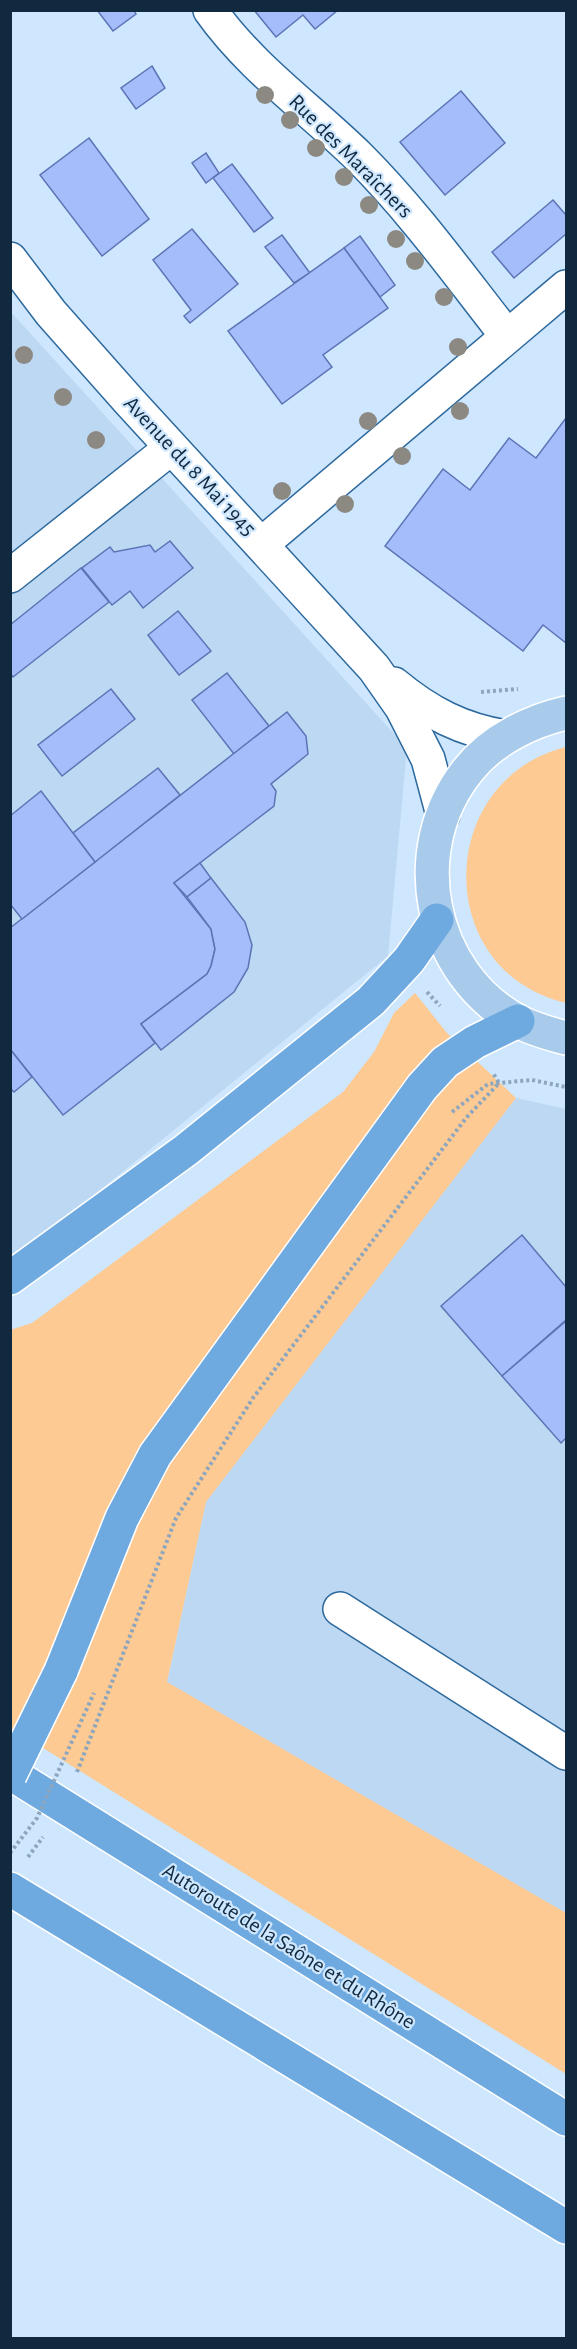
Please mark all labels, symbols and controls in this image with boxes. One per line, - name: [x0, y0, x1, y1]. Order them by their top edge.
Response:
- street label: Rue des Maraîchers: [285, 90, 417, 222]
- street label: Avenue du 8 Mai 1945: [120, 392, 260, 540]
- street label: Autoroute de la Saône et du Rhône: [159, 1859, 419, 2033]

